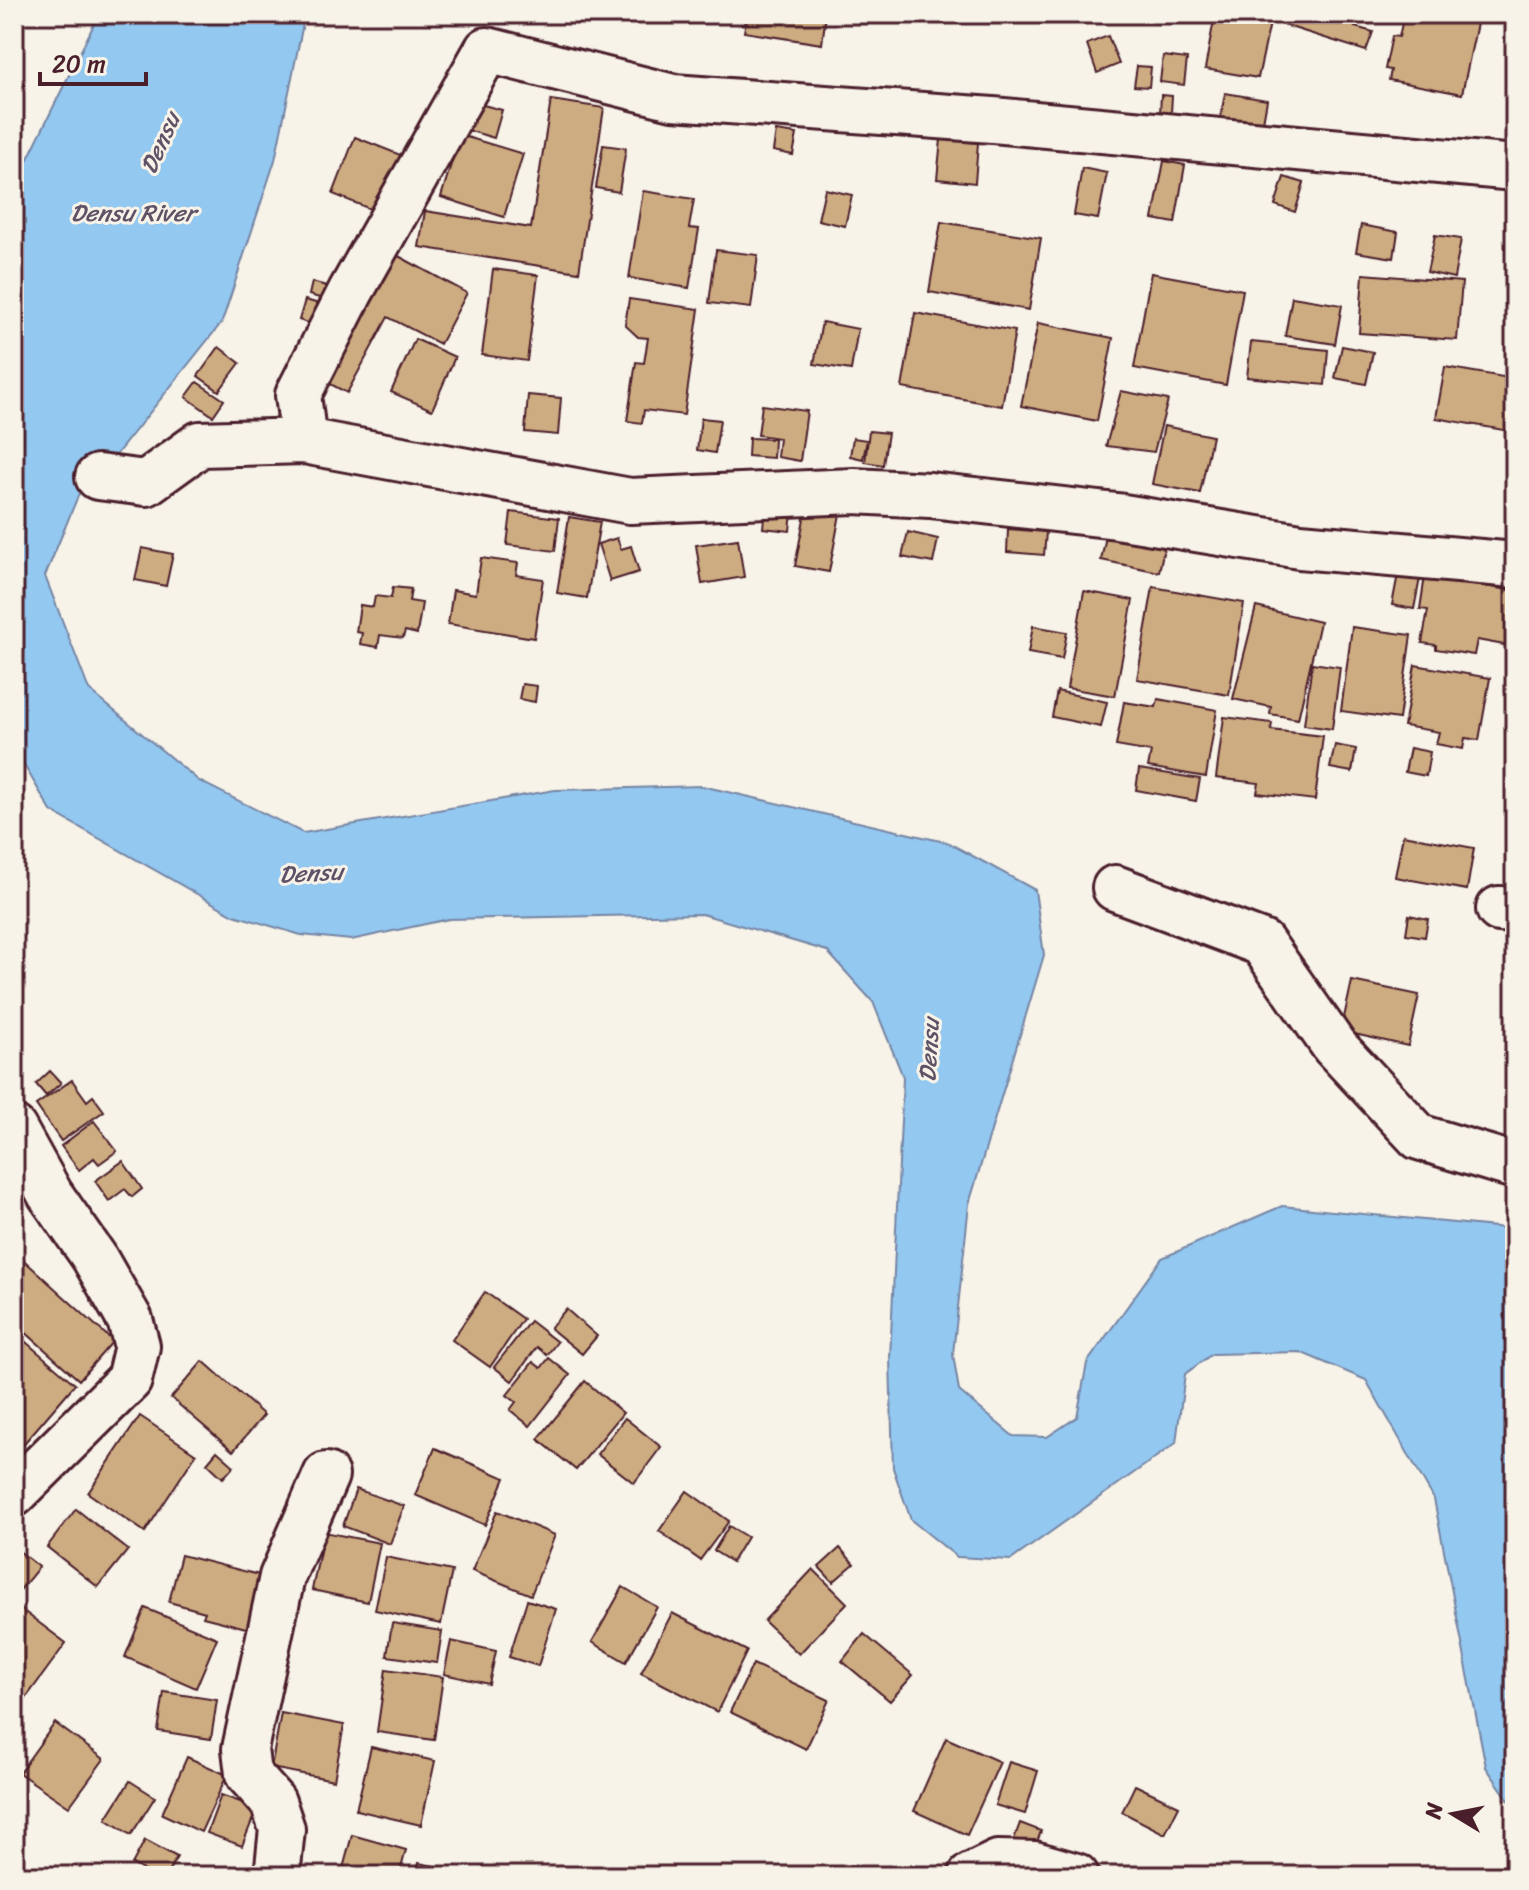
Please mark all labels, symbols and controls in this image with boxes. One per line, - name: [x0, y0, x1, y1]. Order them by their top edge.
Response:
- scale bar: [40, 36, 146, 86]
- text: 20 m: [52, 43, 106, 85]
- water label: Densu: [128, 103, 193, 181]
- water label: Densu River: [71, 192, 199, 234]
- water label: Densu: [278, 850, 347, 896]
- water label: Densu: [906, 1014, 952, 1083]
- north arrow: [1413, 1774, 1493, 1854]
- text: N: [1413, 1799, 1454, 1822]

